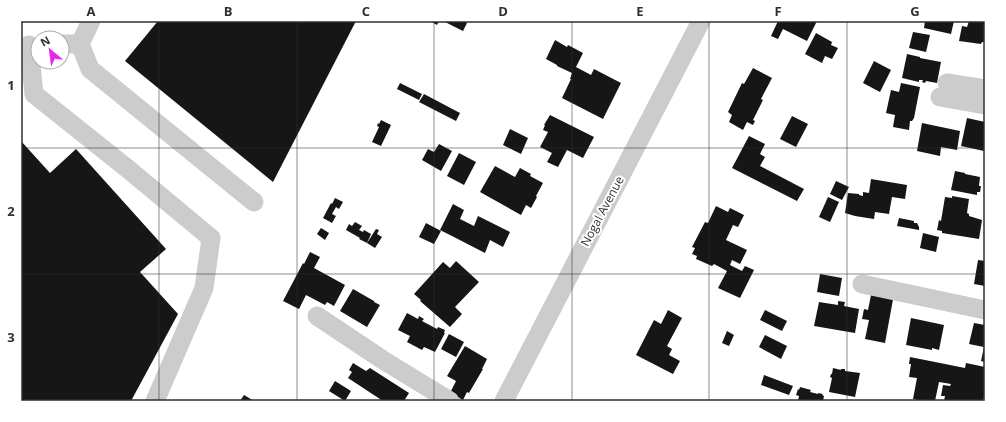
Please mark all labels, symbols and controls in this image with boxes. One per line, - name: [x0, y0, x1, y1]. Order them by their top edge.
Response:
- text: A: [87, 2, 96, 20]
- text: B: [224, 2, 233, 20]
- text: C: [362, 2, 370, 20]
- text: D: [498, 2, 508, 20]
- text: E: [636, 2, 644, 20]
- text: F: [774, 2, 782, 20]
- text: G: [910, 2, 920, 20]
- north arrow: [30, 30, 70, 70]
- text: N: [37, 32, 52, 50]
- text: 1: [7, 76, 15, 94]
- street label: Nogal Avenue: [576, 173, 628, 249]
- text: 2: [7, 202, 15, 220]
- text: 3: [7, 328, 15, 346]

